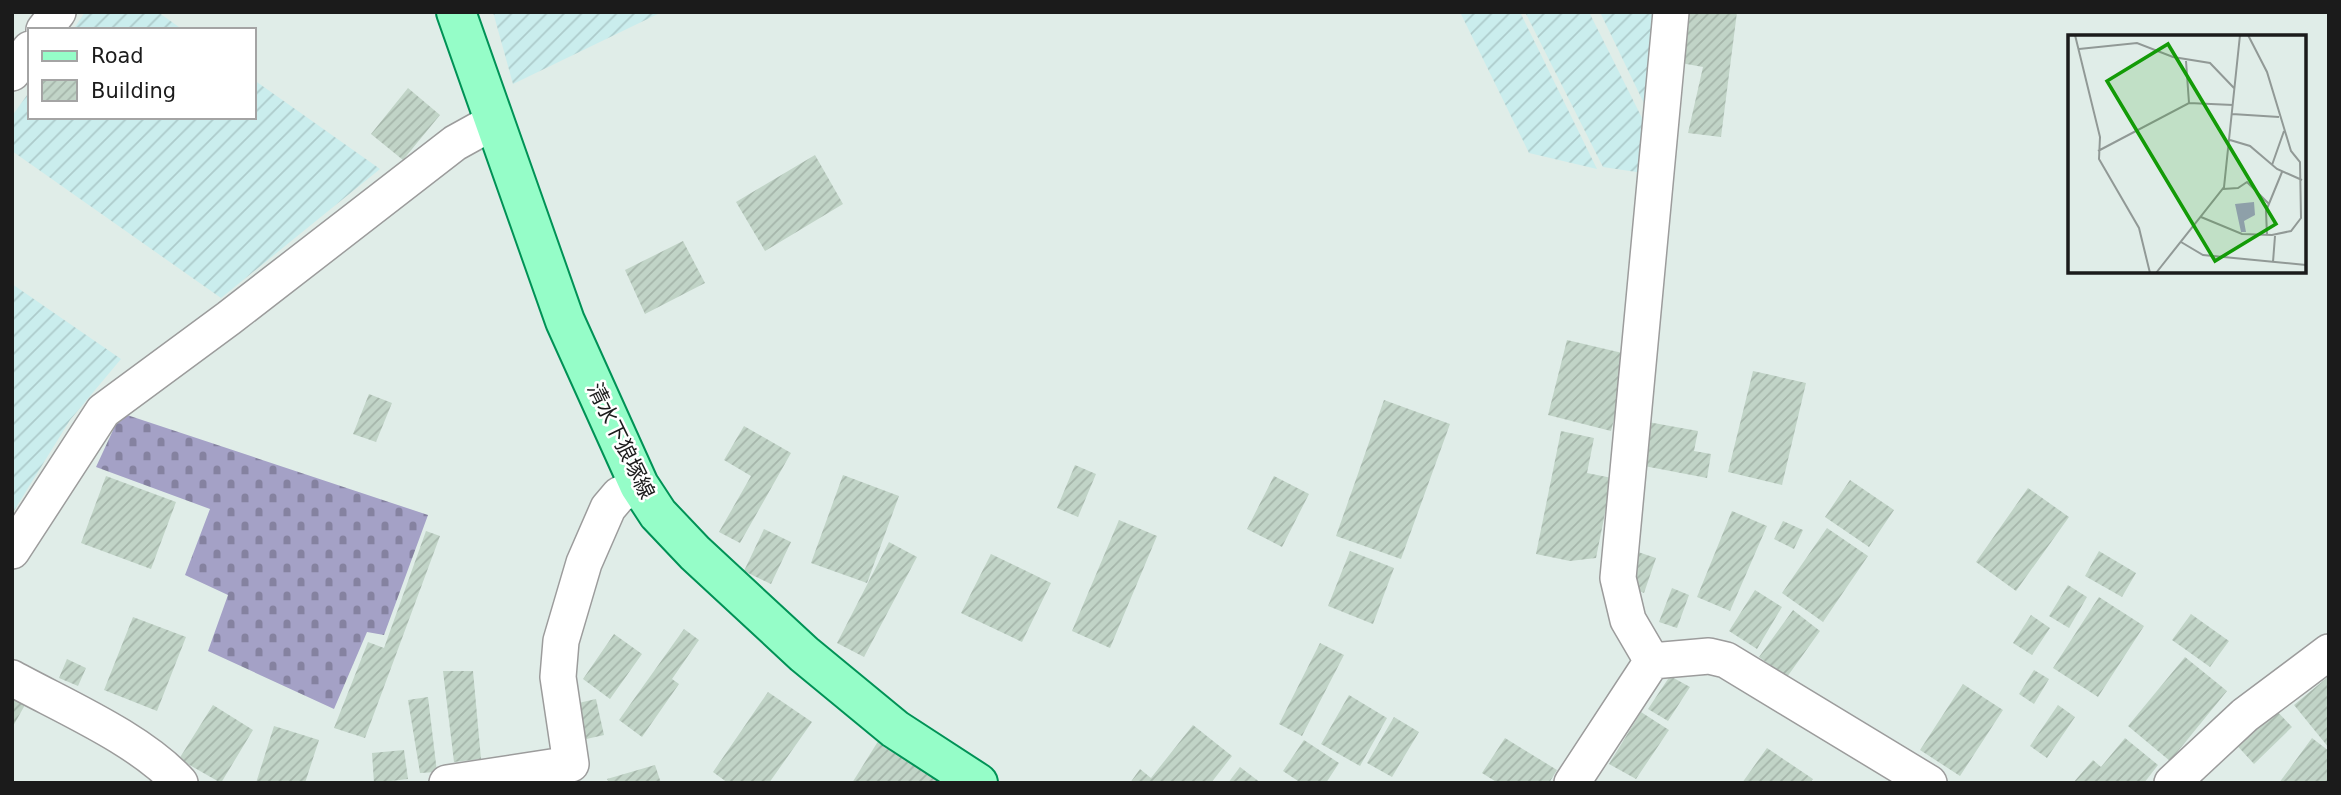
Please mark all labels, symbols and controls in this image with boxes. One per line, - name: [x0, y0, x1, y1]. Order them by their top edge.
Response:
- legend: [28, 28, 256, 119]
- inset map: [2068, 35, 2306, 273]
- text: Road: [91, 44, 144, 68]
- text: Building: [91, 79, 176, 103]
- street label: 清水下狼塚線: [583, 379, 659, 503]

